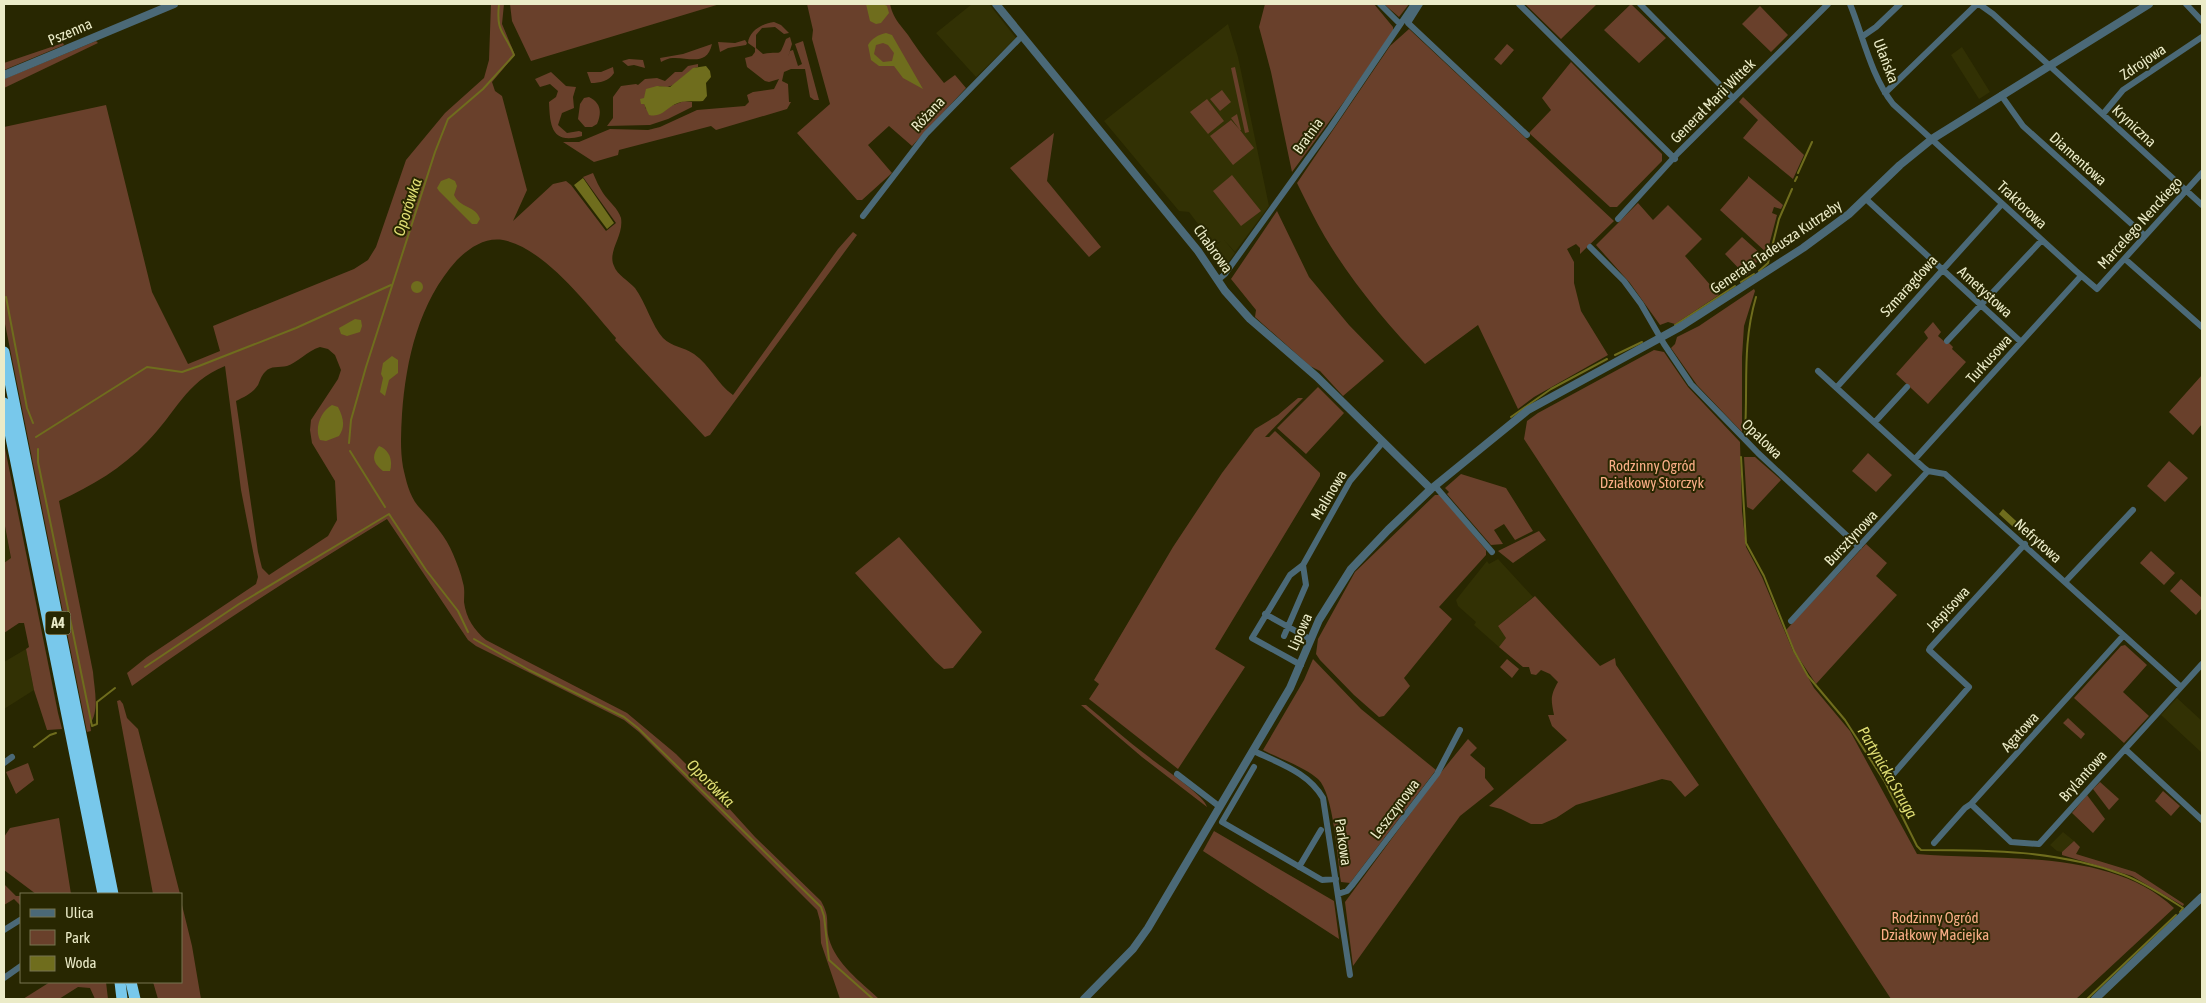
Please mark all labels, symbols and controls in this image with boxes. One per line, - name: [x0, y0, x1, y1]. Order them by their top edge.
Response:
- street label: Pszenna: [45, 15, 94, 48]
- street label: Ułańska: [1870, 36, 1903, 85]
- street label: Zdrojowa: [2117, 40, 2169, 83]
- street label: Generał Marii Wittek: [1667, 55, 1759, 146]
- street label: Różana: [907, 93, 948, 134]
- street label: Kryniczna: [2109, 101, 2160, 150]
- street label: Bratnia: [1289, 114, 1326, 157]
- street label: Diamentowa: [2046, 129, 2110, 189]
- street label: Marcelego Nenckiego: [2094, 173, 2185, 272]
- water label: Oporówka: [389, 175, 426, 239]
- street label: Traktorowa: [1994, 177, 2051, 232]
- street label: Generała Tadeusza Kutrzeby: [1707, 196, 1845, 297]
- street label: Chabrowa: [1190, 221, 1237, 276]
- street label: Szmaragdowa: [1877, 252, 1941, 320]
- street label: Ametystowa: [1955, 263, 2016, 321]
- street label: Turkusowa: [1962, 331, 2015, 386]
- street label: Opalowa: [1739, 415, 1786, 462]
- park label: Rodzinny Ogród Działkowy Storczyk: [1600, 457, 1705, 491]
- street label: Malinowa: [1307, 467, 1350, 522]
- street label: Bursztynowa: [1821, 506, 1881, 569]
- street label: Nefrytowa: [2011, 515, 2065, 566]
- street label: Jaspisowa: [1922, 583, 1973, 635]
- street label: Lipowa: [1284, 610, 1315, 653]
- road number: A4: [46, 612, 70, 634]
- street label: Agatowa: [1997, 708, 2042, 755]
- water label: Partynicka Struga: [1854, 723, 1922, 822]
- street label: Brylantowa: [2055, 747, 2110, 805]
- water label: Oporówka: [683, 756, 739, 812]
- street label: Leszczynowa: [1367, 776, 1423, 842]
- street label: Parkowa: [1332, 817, 1355, 867]
- legend: [20, 893, 182, 983]
- text: Ulica: [65, 904, 94, 921]
- park label: Rodzinny Ogród Działkowy Maciejka: [1881, 909, 1989, 943]
- text: Park: [65, 929, 90, 946]
- text: Woda: [65, 954, 97, 971]

